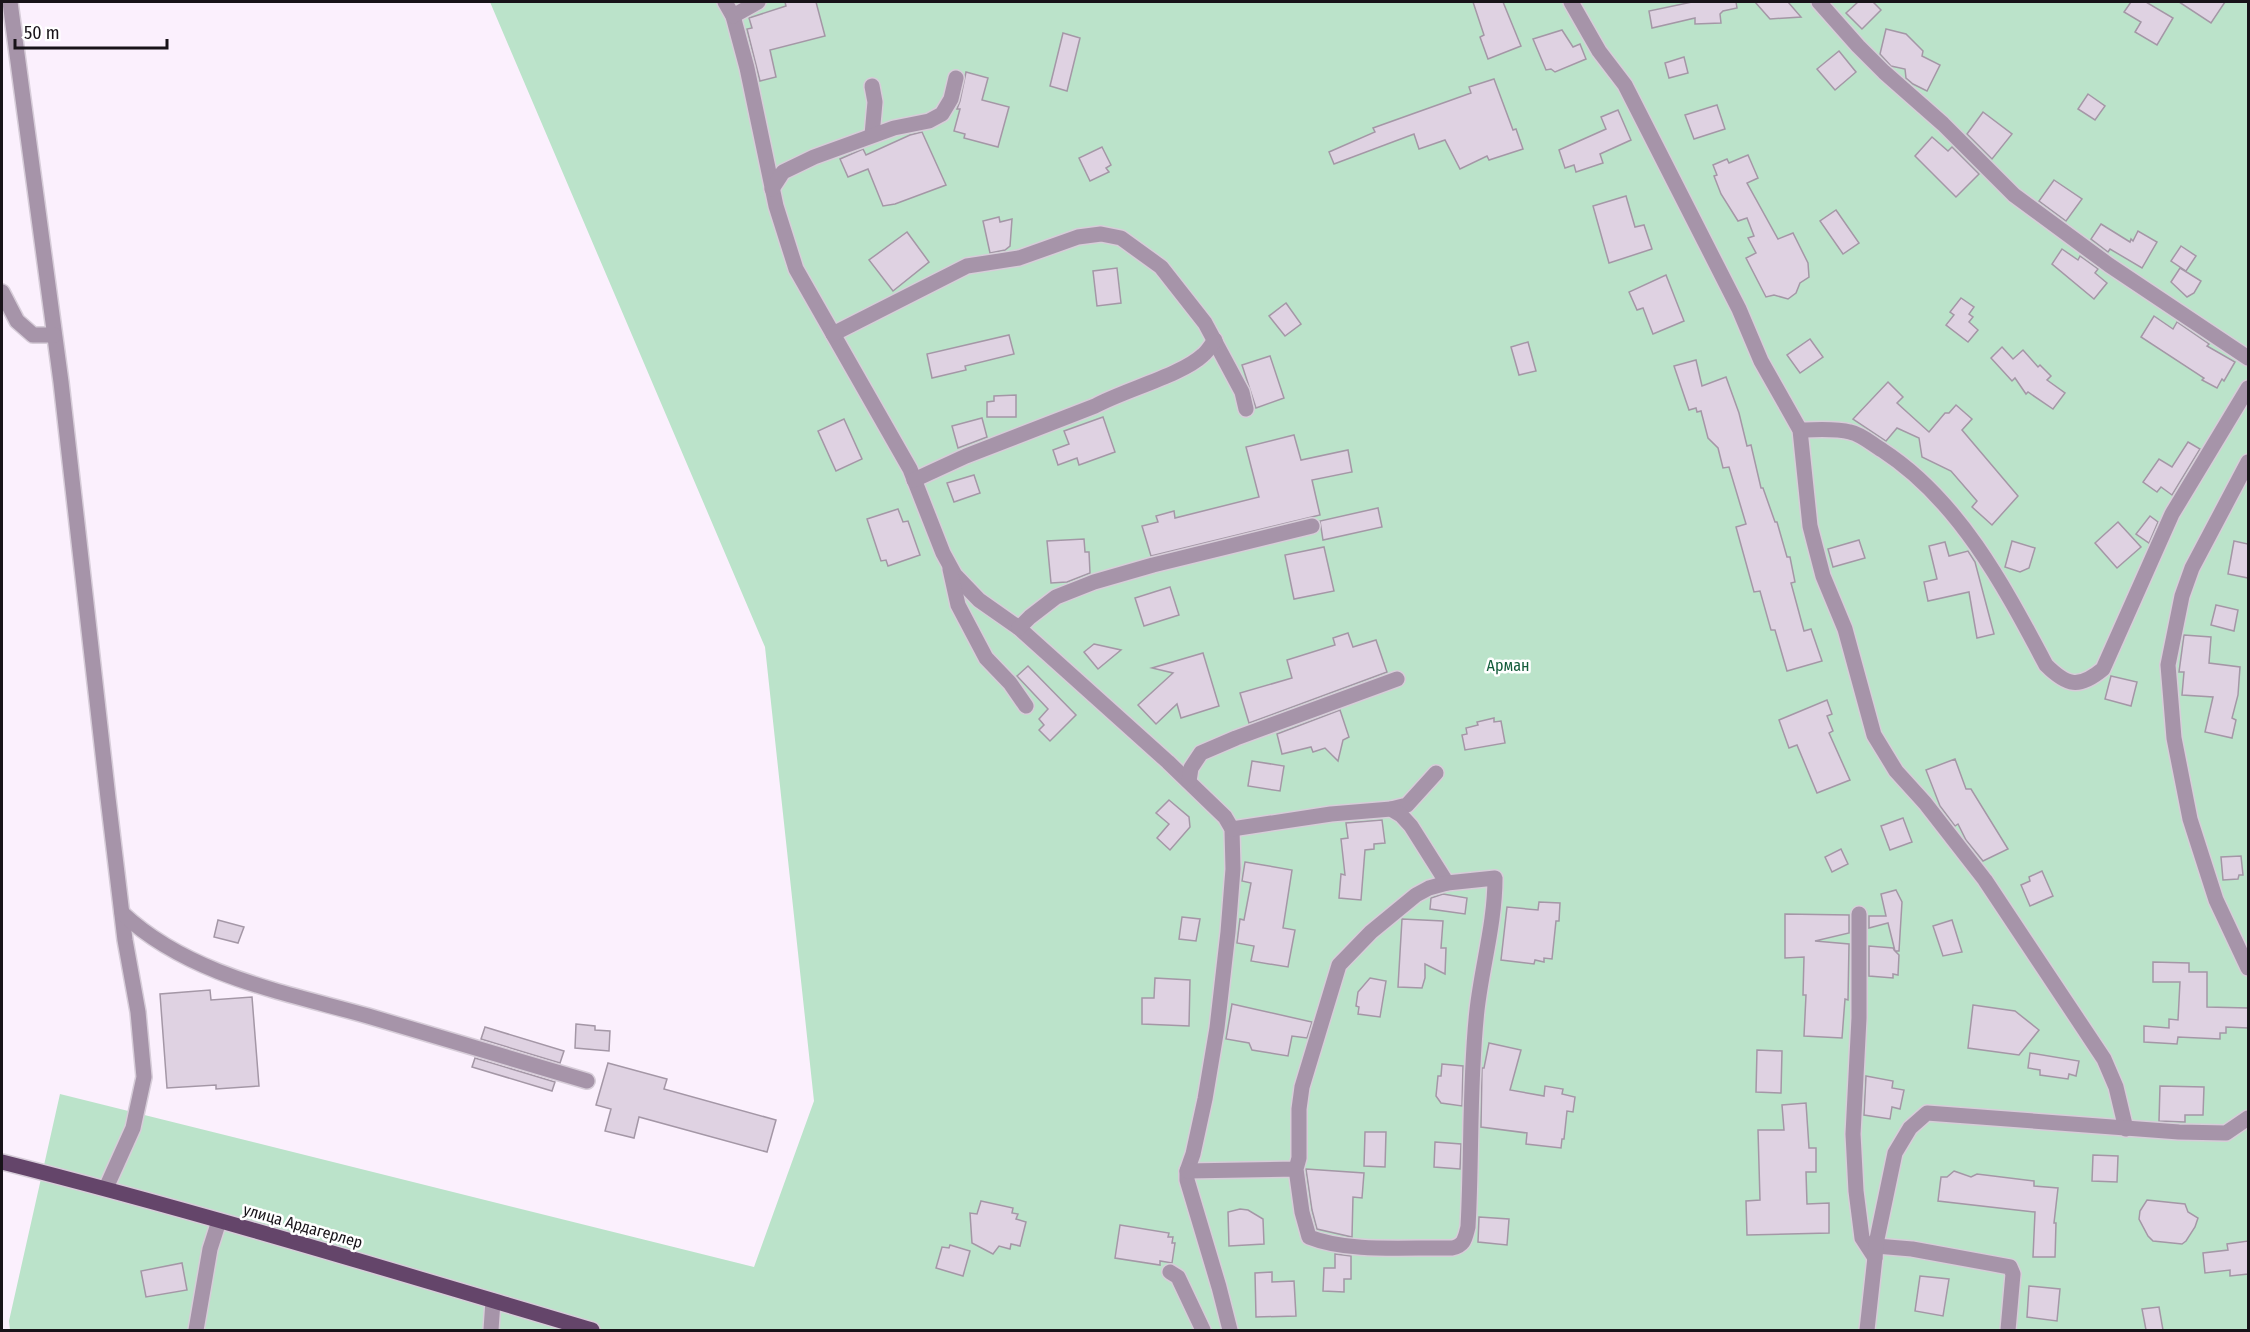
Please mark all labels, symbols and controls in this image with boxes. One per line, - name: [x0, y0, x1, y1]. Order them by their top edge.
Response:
- scale bar: [15, 12, 166, 50]
- text: 50 m: [24, 22, 60, 44]
- park label: Арман: [1486, 656, 1530, 675]
- street label: улица Ардагерлер: [241, 1200, 365, 1252]

